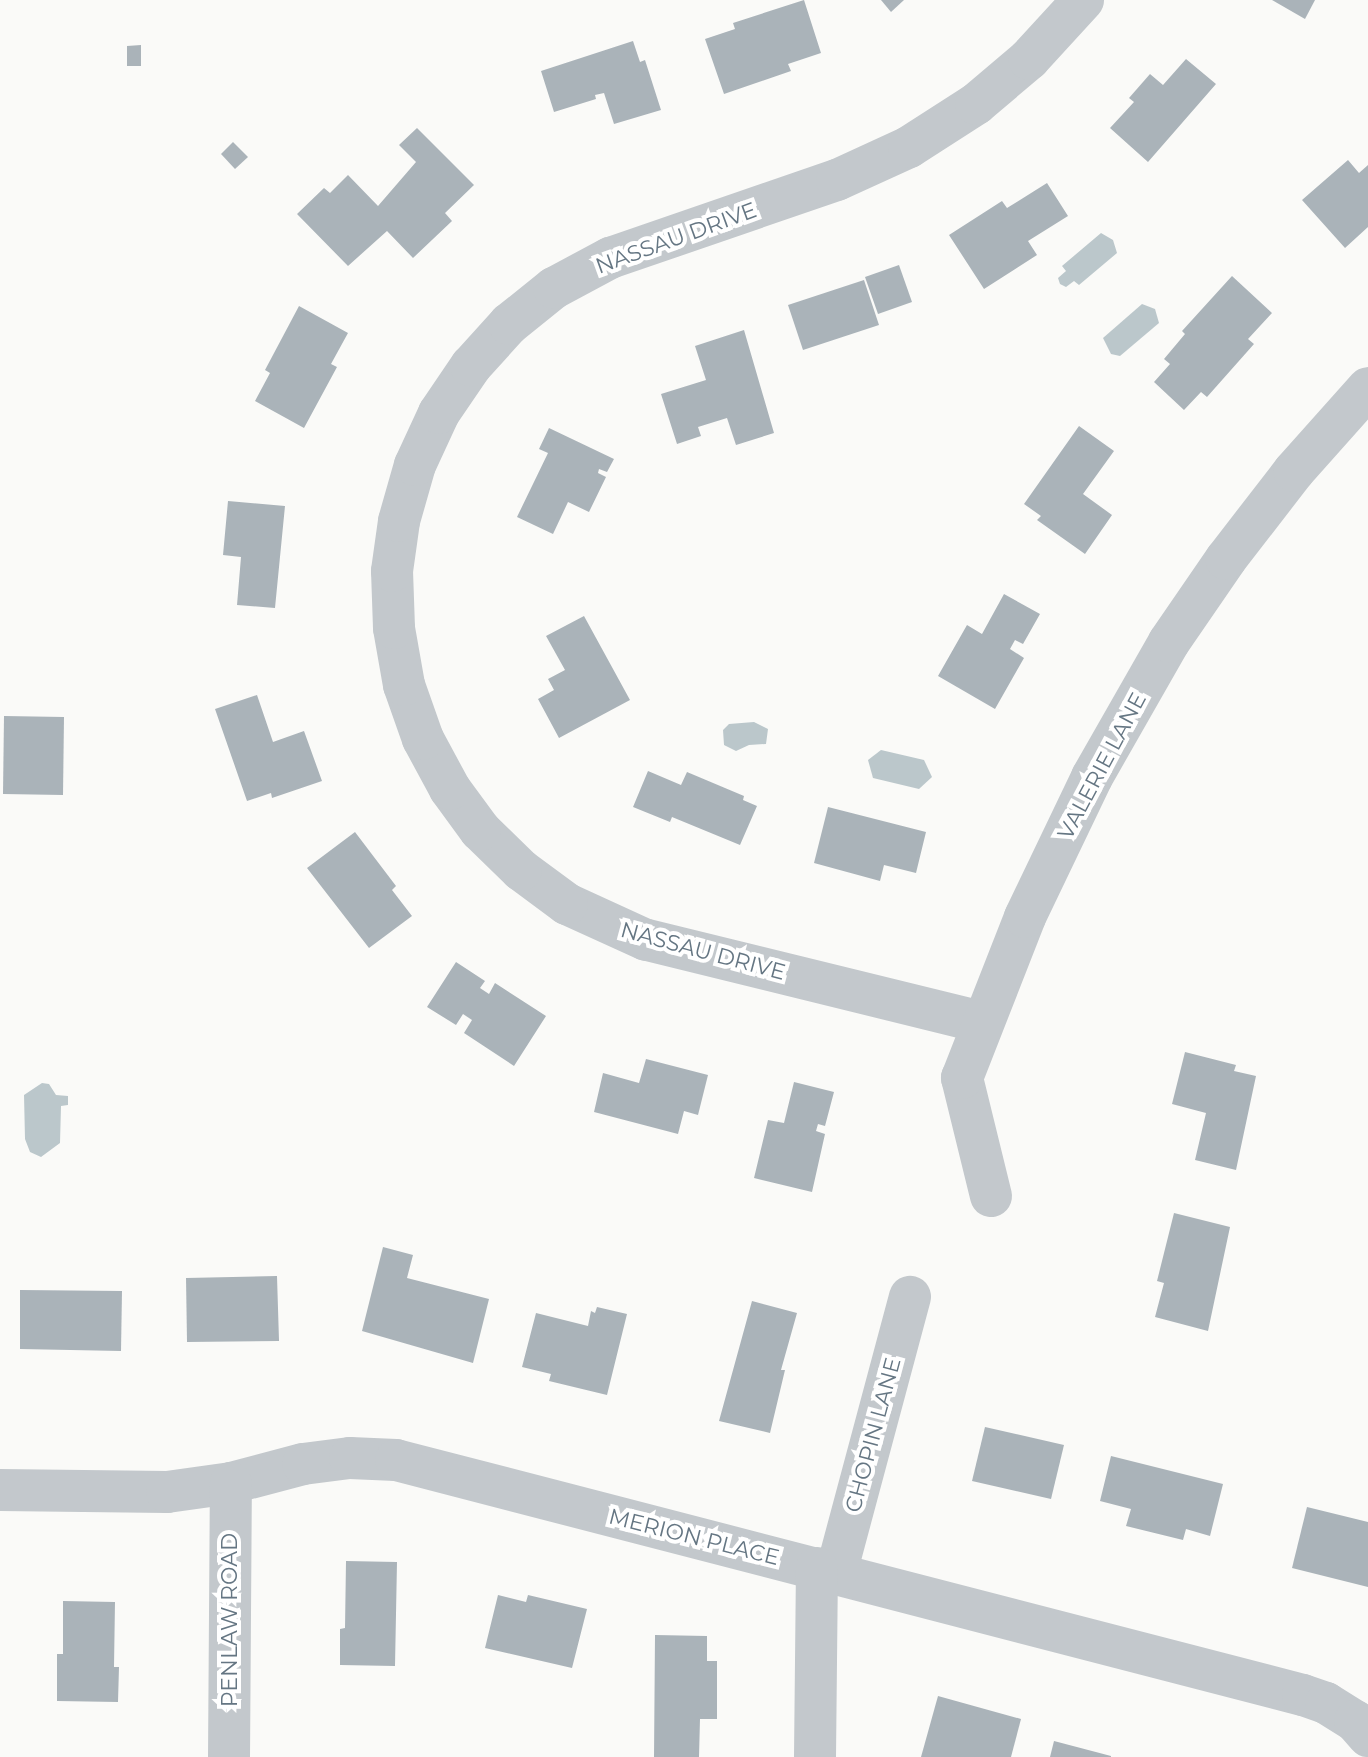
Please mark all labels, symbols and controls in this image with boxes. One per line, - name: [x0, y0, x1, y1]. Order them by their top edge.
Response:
- street label: NASSAU DRIVE: [592, 197, 760, 279]
- street label: VALERIE LANE: [1052, 688, 1152, 844]
- street label: NASSAU DRIVE: [618, 916, 788, 986]
- street label: CHOPIN LANE: [840, 1355, 906, 1515]
- street label: MERION PLACE: [606, 1503, 782, 1571]
- street label: PENLAW ROAD: [217, 1533, 243, 1707]

